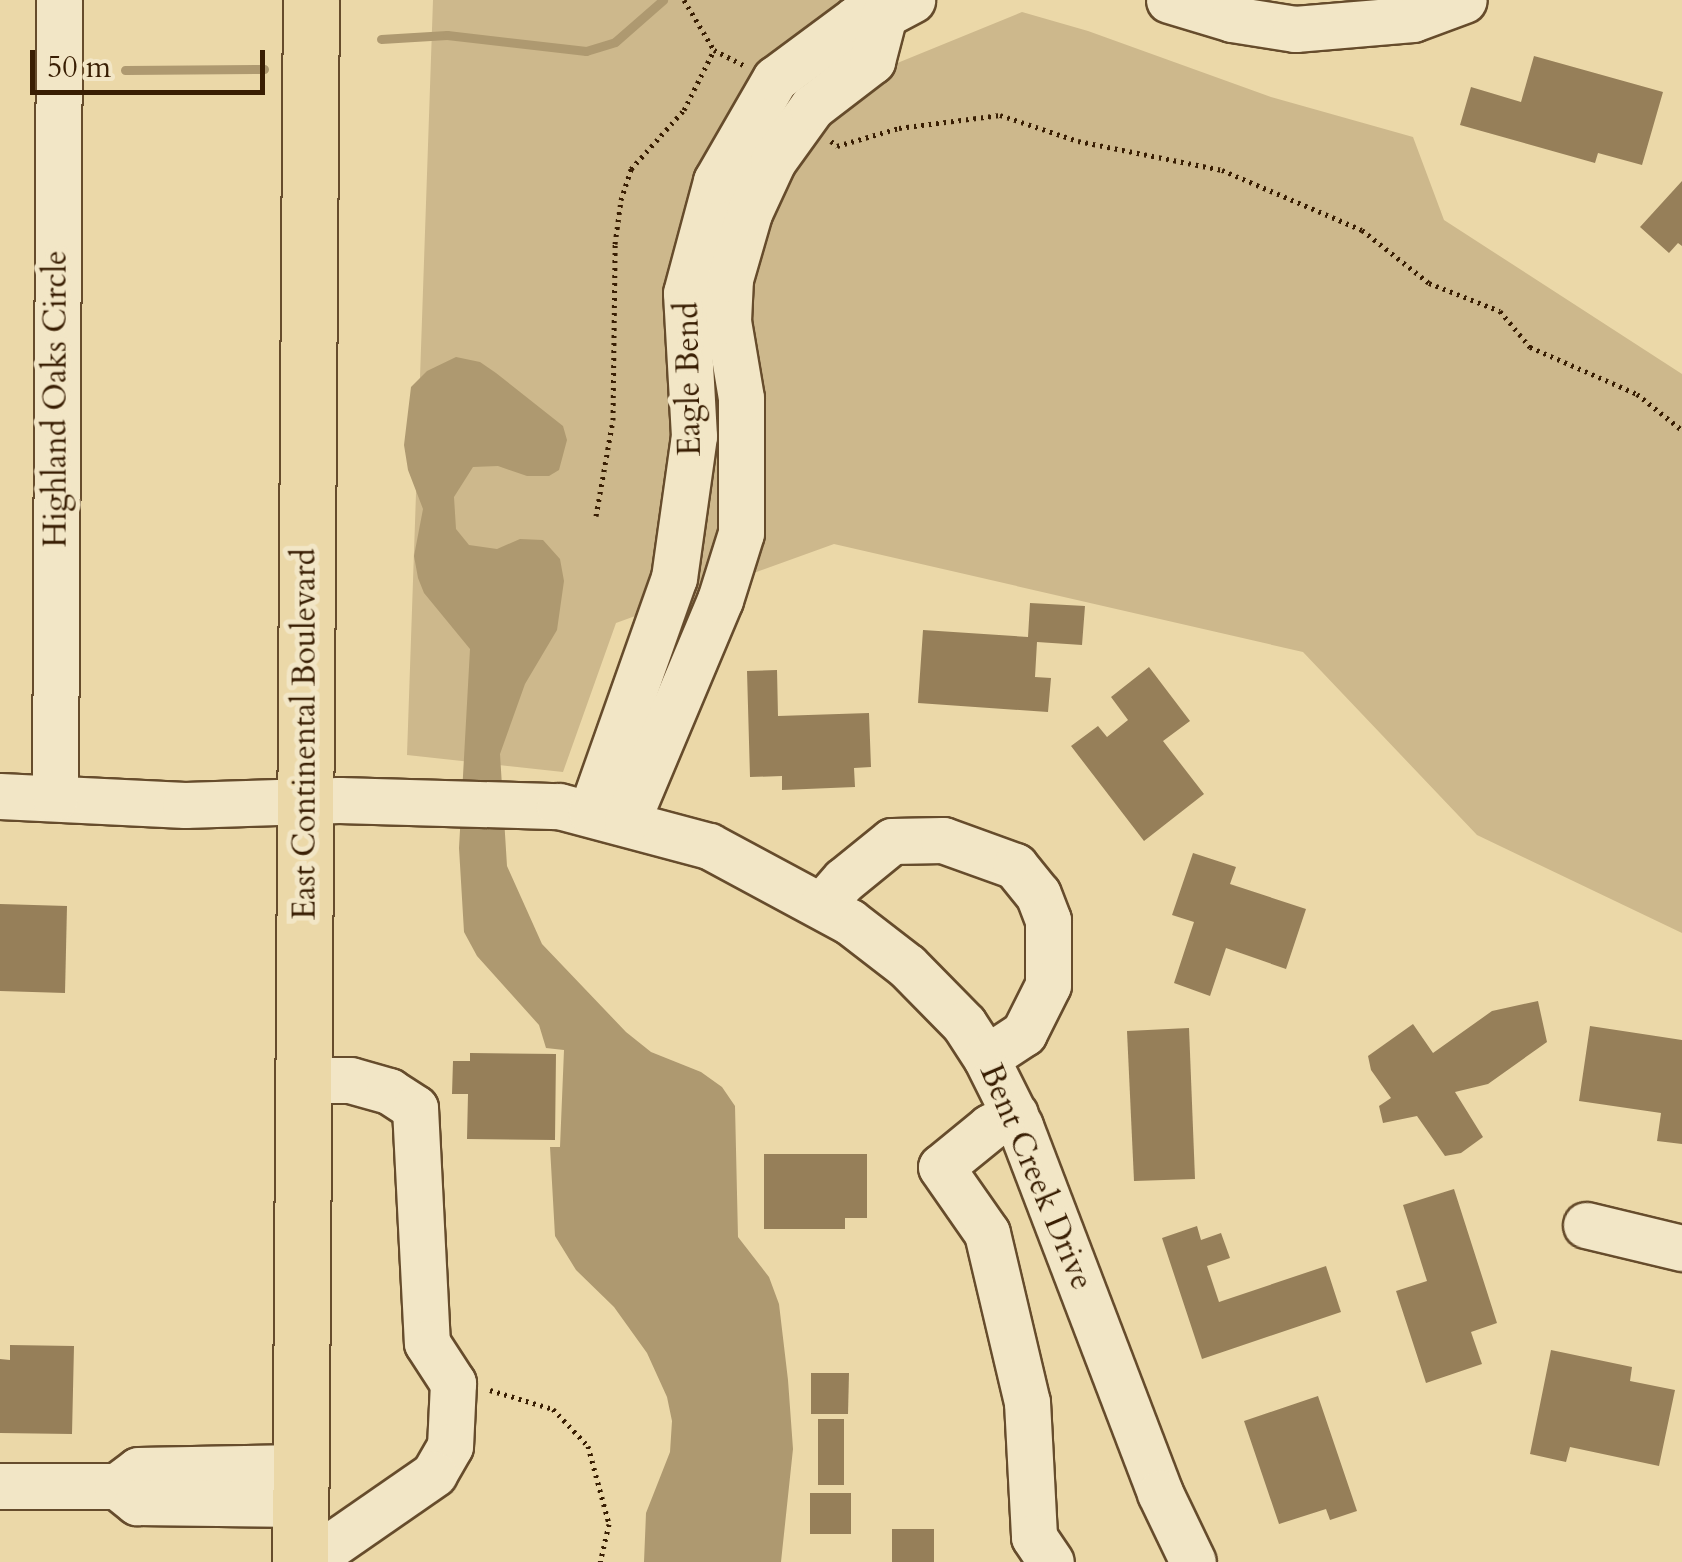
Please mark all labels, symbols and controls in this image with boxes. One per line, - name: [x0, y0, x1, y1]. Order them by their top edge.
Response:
- scale bar: [35, 30, 270, 92]
- text: 50 m: [47, 47, 111, 88]
- street label: Highland Oaks Circle: [37, 250, 75, 548]
- street label: Eagle Bend: [668, 302, 710, 456]
- street label: East Continental Boulevard: [286, 548, 324, 920]
- street label: Bent Creek Drive: [971, 1058, 1101, 1296]

